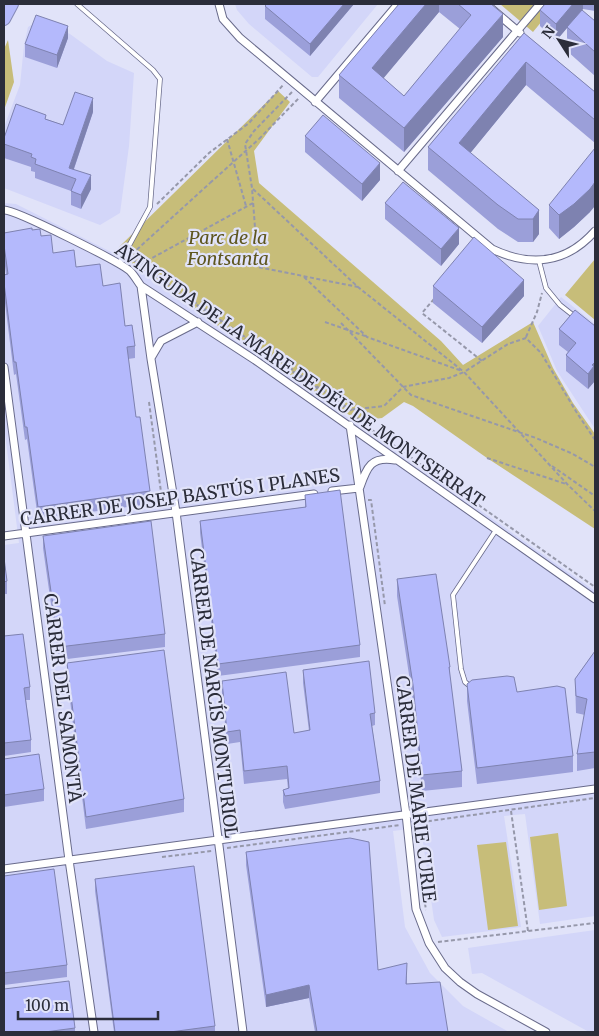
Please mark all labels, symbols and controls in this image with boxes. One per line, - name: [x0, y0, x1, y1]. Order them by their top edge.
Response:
- north arrow: [534, 15, 584, 65]
- text: N: [538, 23, 559, 42]
- park label: Parc de la Fontsanta: [186, 226, 269, 270]
- street label: AVINGUDA DE LA MARE DE DÉU DE MONTSERRAT: [110, 237, 490, 513]
- street label: CARRER DE JOSEP BASTÚS I PLANES: [19, 463, 342, 531]
- street label: CARRER DE NARCÍS MONTURIOL: [185, 547, 243, 839]
- street label: CARRER DEL SAMONTÀ: [39, 592, 87, 804]
- street label: CARRER DE MARIE CURIE: [391, 674, 441, 904]
- scale bar: [18, 988, 158, 1020]
- text: 100 m: [25, 996, 69, 1015]

